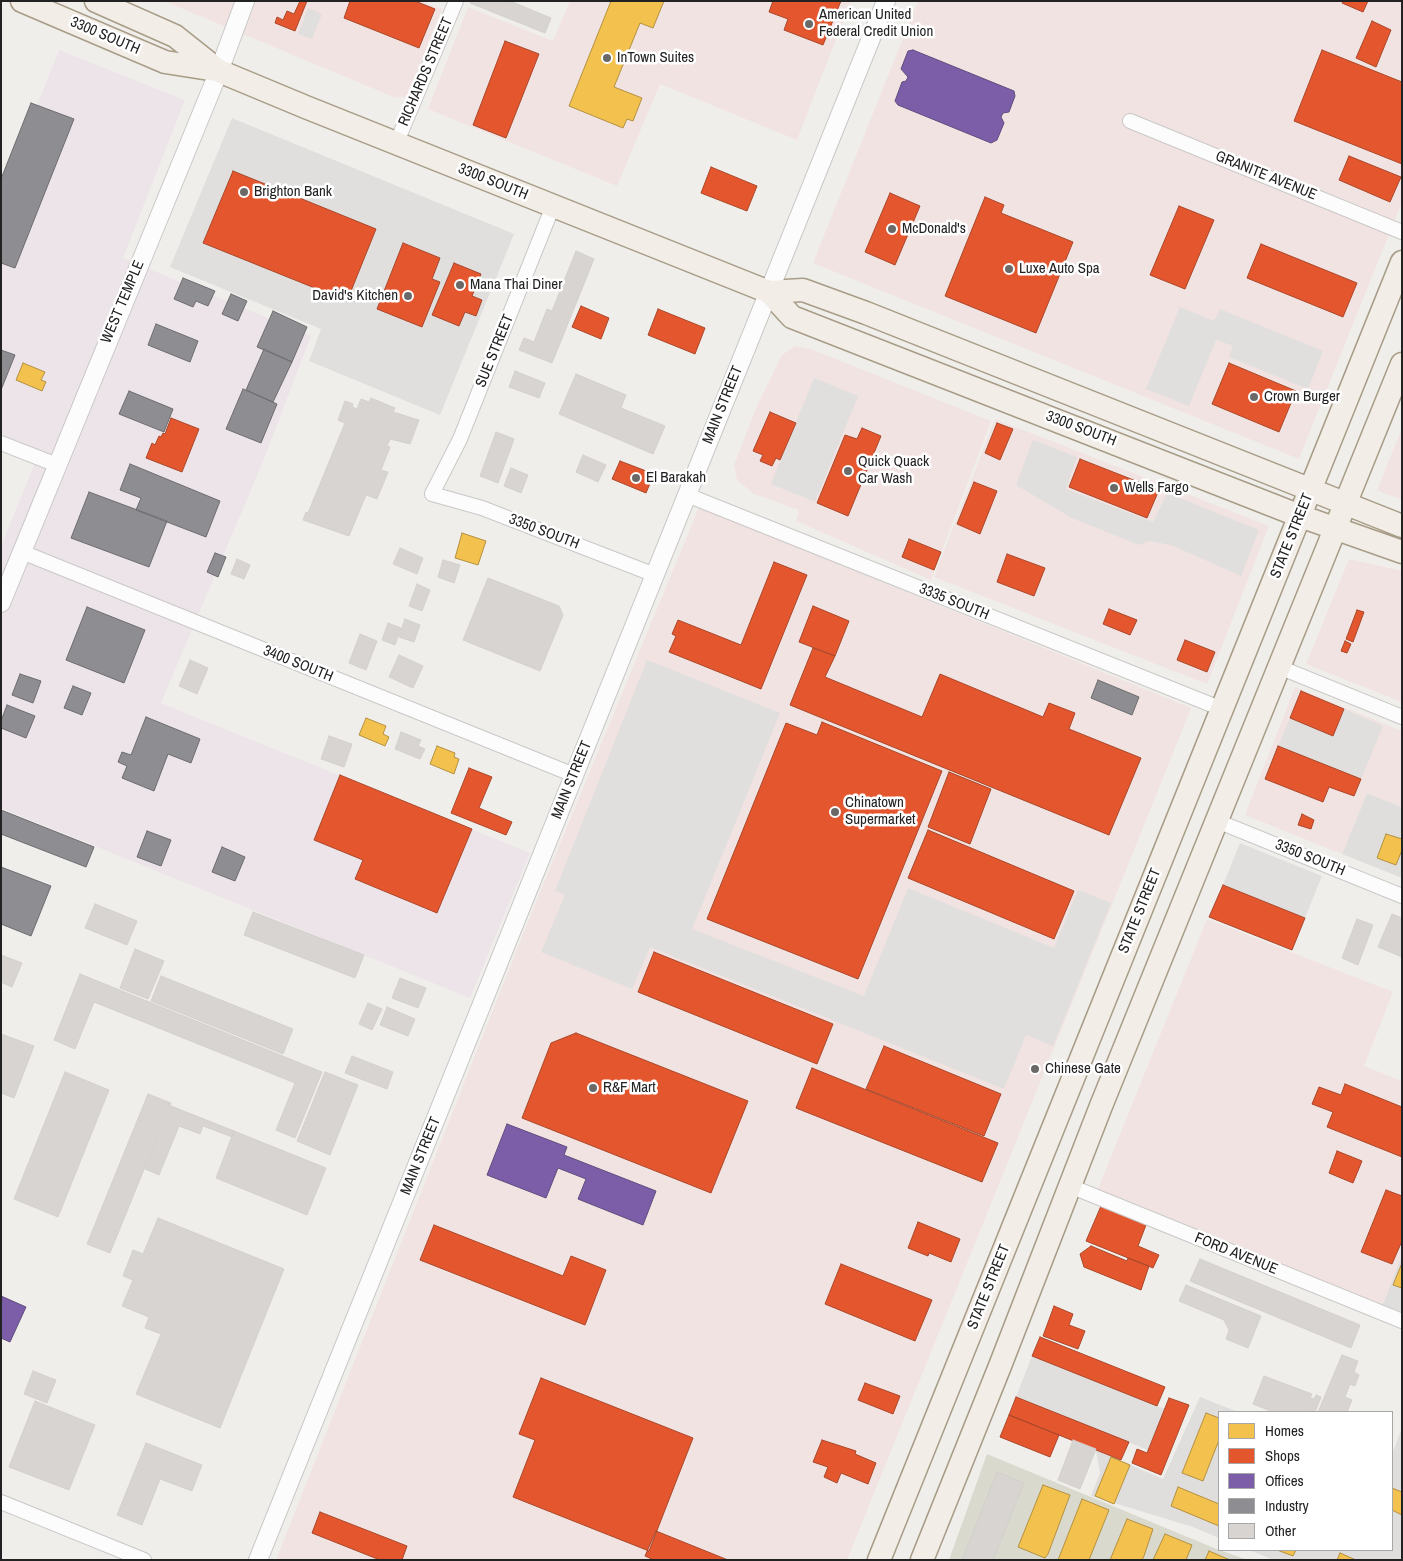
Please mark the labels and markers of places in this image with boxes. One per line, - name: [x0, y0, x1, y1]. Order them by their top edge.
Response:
- place label: American United Federal Credit Union: [819, 6, 933, 41]
- marker: American United Federal Credit Union: [803, 18, 815, 30]
- place label: InTown Suites: [617, 49, 694, 67]
- marker: InTown Suites: [601, 52, 613, 64]
- place label: Brighton Bank: [254, 183, 332, 201]
- marker: Brighton Bank: [238, 186, 250, 198]
- place label: McDonald's: [902, 220, 966, 238]
- marker: McDonald's: [886, 223, 898, 235]
- place label: Luxe Auto Spa: [1019, 260, 1100, 278]
- marker: Luxe Auto Spa: [1003, 263, 1015, 275]
- place label: Mana Thai Diner: [470, 276, 562, 294]
- marker: Mana Thai Diner: [454, 279, 466, 291]
- place label: David's Kitchen: [312, 287, 398, 305]
- marker: David's Kitchen: [402, 290, 414, 302]
- place label: Crown Burger: [1264, 388, 1340, 406]
- marker: Crown Burger: [1248, 391, 1260, 403]
- place label: Quick Quack Car Wash: [858, 453, 929, 488]
- marker: Quick Quack Car Wash: [842, 465, 854, 477]
- place label: El Barakah: [646, 469, 706, 487]
- marker: El Barakah: [630, 472, 642, 484]
- place label: Wells Fargo: [1124, 479, 1189, 497]
- marker: Wells Fargo: [1108, 482, 1120, 494]
- place label: Chinatown Supermarket: [845, 794, 915, 829]
- marker: Chinatown Supermarket: [829, 806, 841, 818]
- place label: Chinese Gate: [1045, 1060, 1121, 1078]
- marker: Chinese Gate: [1029, 1063, 1041, 1075]
- place label: R&F Mart: [603, 1079, 656, 1097]
- marker: R&F Mart: [587, 1082, 599, 1094]

